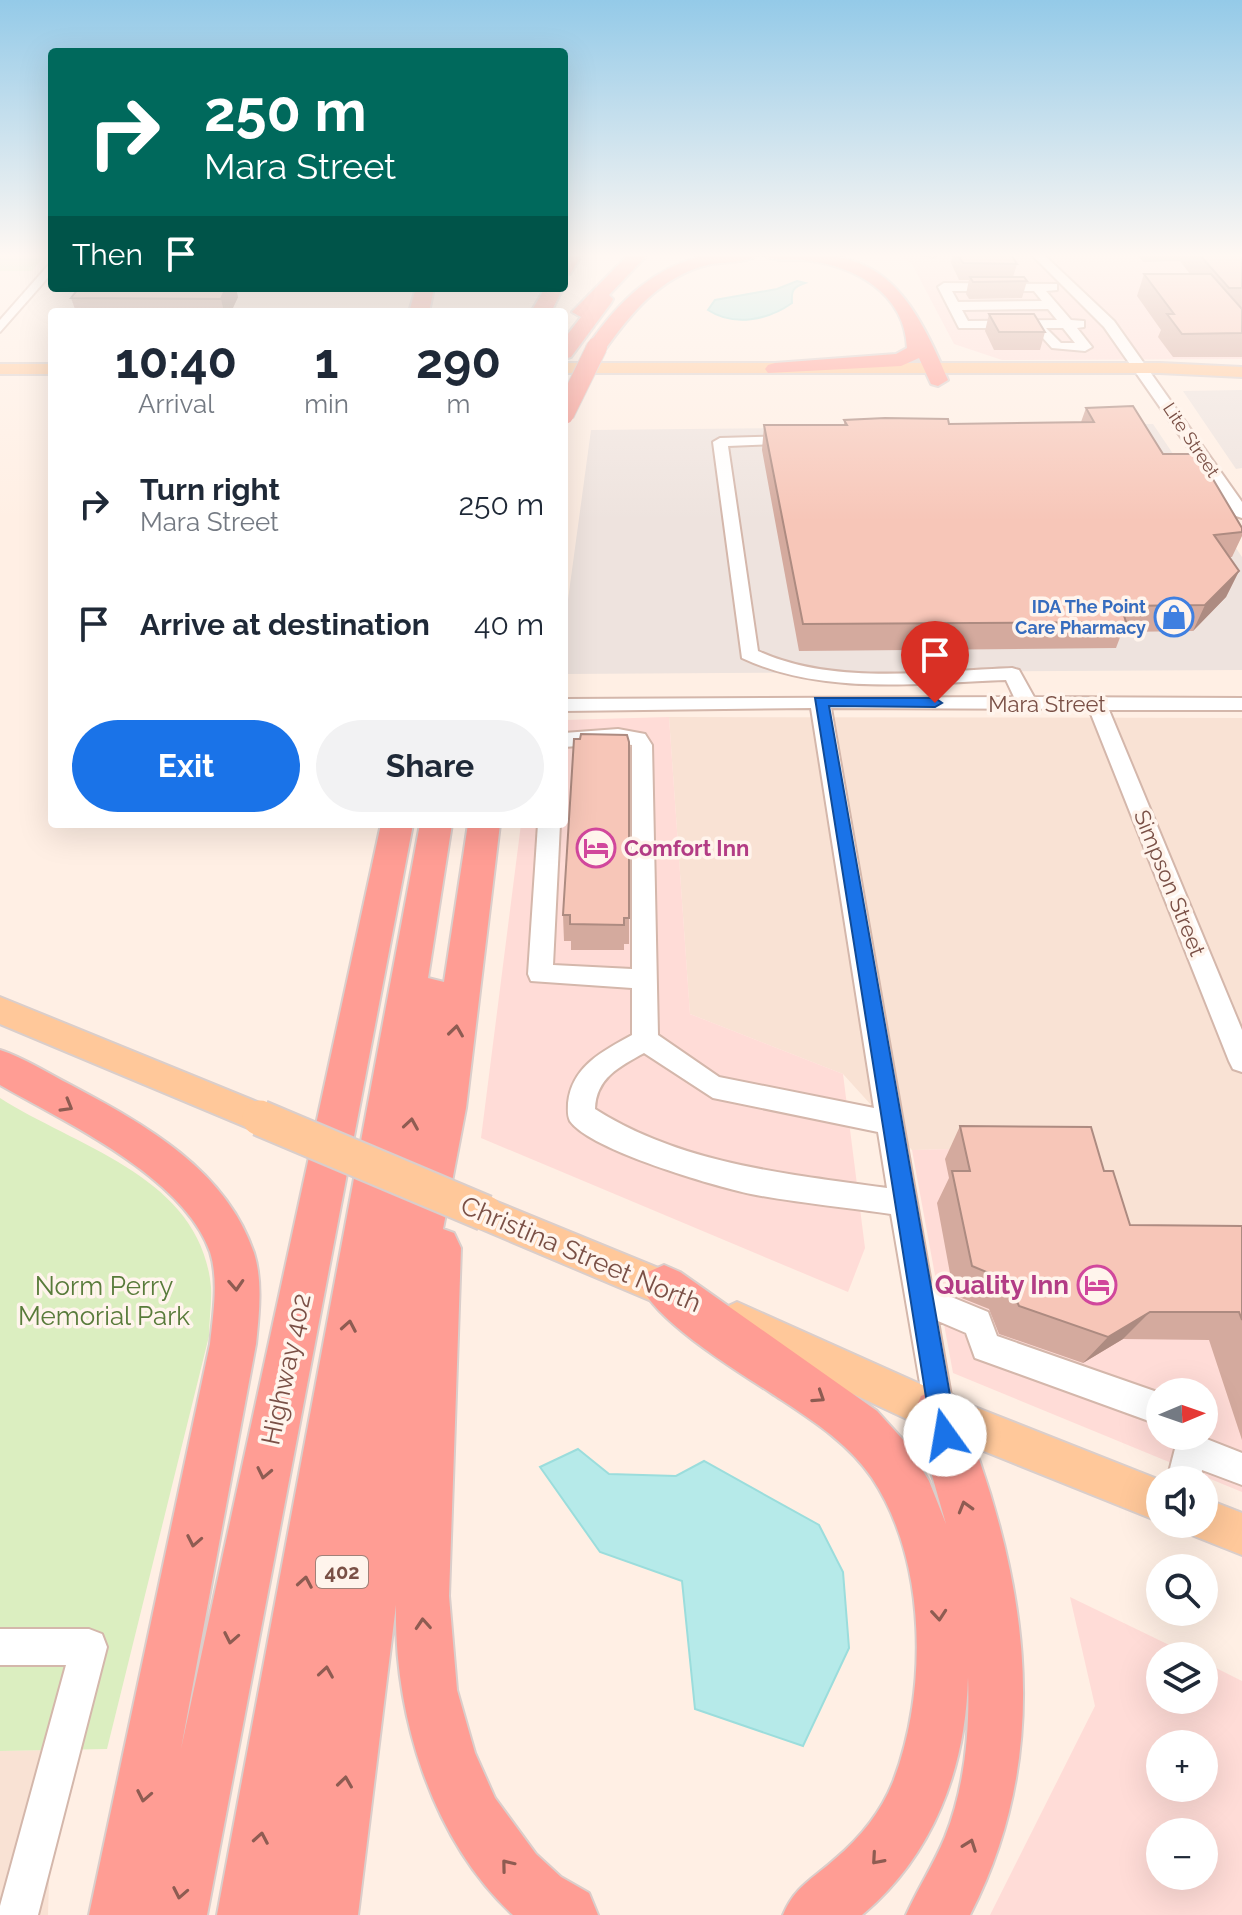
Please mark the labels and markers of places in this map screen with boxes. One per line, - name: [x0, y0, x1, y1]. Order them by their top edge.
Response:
- place label: IDA The Point Care Pharmacy: [1015, 596, 1146, 638]
- shop icon: IDA The Point Care Pharmacy: [1153, 596, 1195, 638]
- pin: [901, 621, 969, 703]
- hotel icon: Comfort Inn: [575, 827, 617, 869]
- place label: Comfort Inn: [624, 835, 749, 861]
- hotel icon: Quality Inn: [1076, 1264, 1118, 1306]
- place label: Quality Inn: [935, 1270, 1069, 1300]

